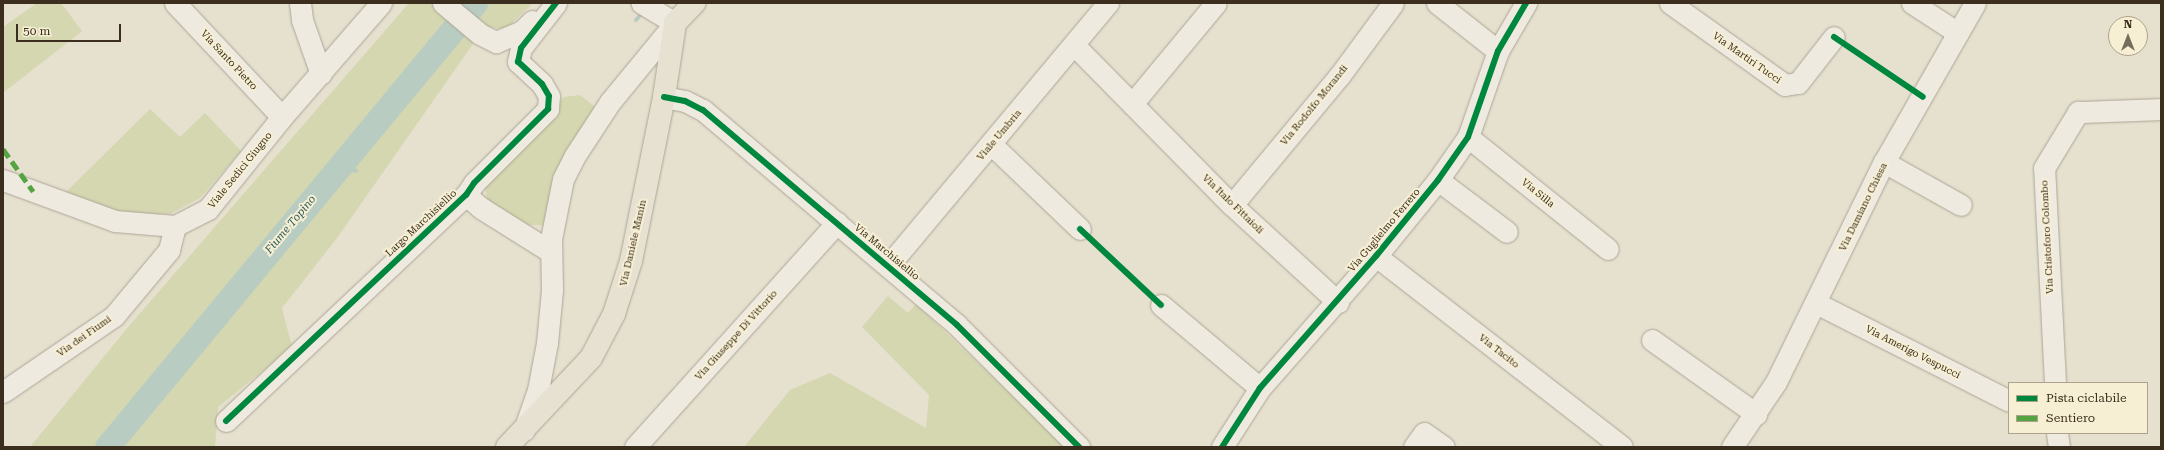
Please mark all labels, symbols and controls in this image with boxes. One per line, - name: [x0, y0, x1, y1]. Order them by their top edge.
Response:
- scale bar: [18, 16, 123, 42]
- north arrow: [2108, 16, 2148, 56]
- text: N: [2124, 18, 2132, 31]
- text: 50 m: [23, 24, 50, 38]
- street label: Via Santo Pietro: [198, 28, 260, 92]
- street label: Via Martiri Tucci: [1710, 30, 1784, 86]
- street label: Via Rodolfo Morandi: [1278, 62, 1350, 148]
- street label: Viale Umbria: [974, 107, 1024, 163]
- street label: Viale Sedici Giugno: [205, 129, 275, 211]
- street label: Via Damiano Chiesa: [1836, 161, 1890, 253]
- street label: Via Italo Fittaioli: [1200, 172, 1266, 236]
- street label: Via Silla: [1519, 176, 1557, 210]
- street label: Via Cristoforo Colombo: [2038, 180, 2056, 294]
- street label: Via Guglielmo Ferrero: [1346, 186, 1422, 274]
- street label: Largo Marchisiellio: [383, 187, 459, 259]
- water label: Fiume Topino: [263, 193, 319, 257]
- street label: Via Daniele Manin: [617, 199, 649, 287]
- street label: Via Marchisiellio: [852, 221, 922, 283]
- street label: Via Giuseppe Di Vittorio: [692, 287, 780, 383]
- street label: Via dei Fiumi: [55, 313, 113, 359]
- street label: Via Amerigo Vespucci: [1864, 323, 1962, 381]
- street label: Via Tacito: [1476, 331, 1522, 371]
- legend: [2008, 382, 2148, 434]
- text: Pista ciclabile: [2046, 391, 2127, 405]
- text: Sentiero: [2046, 411, 2095, 425]

